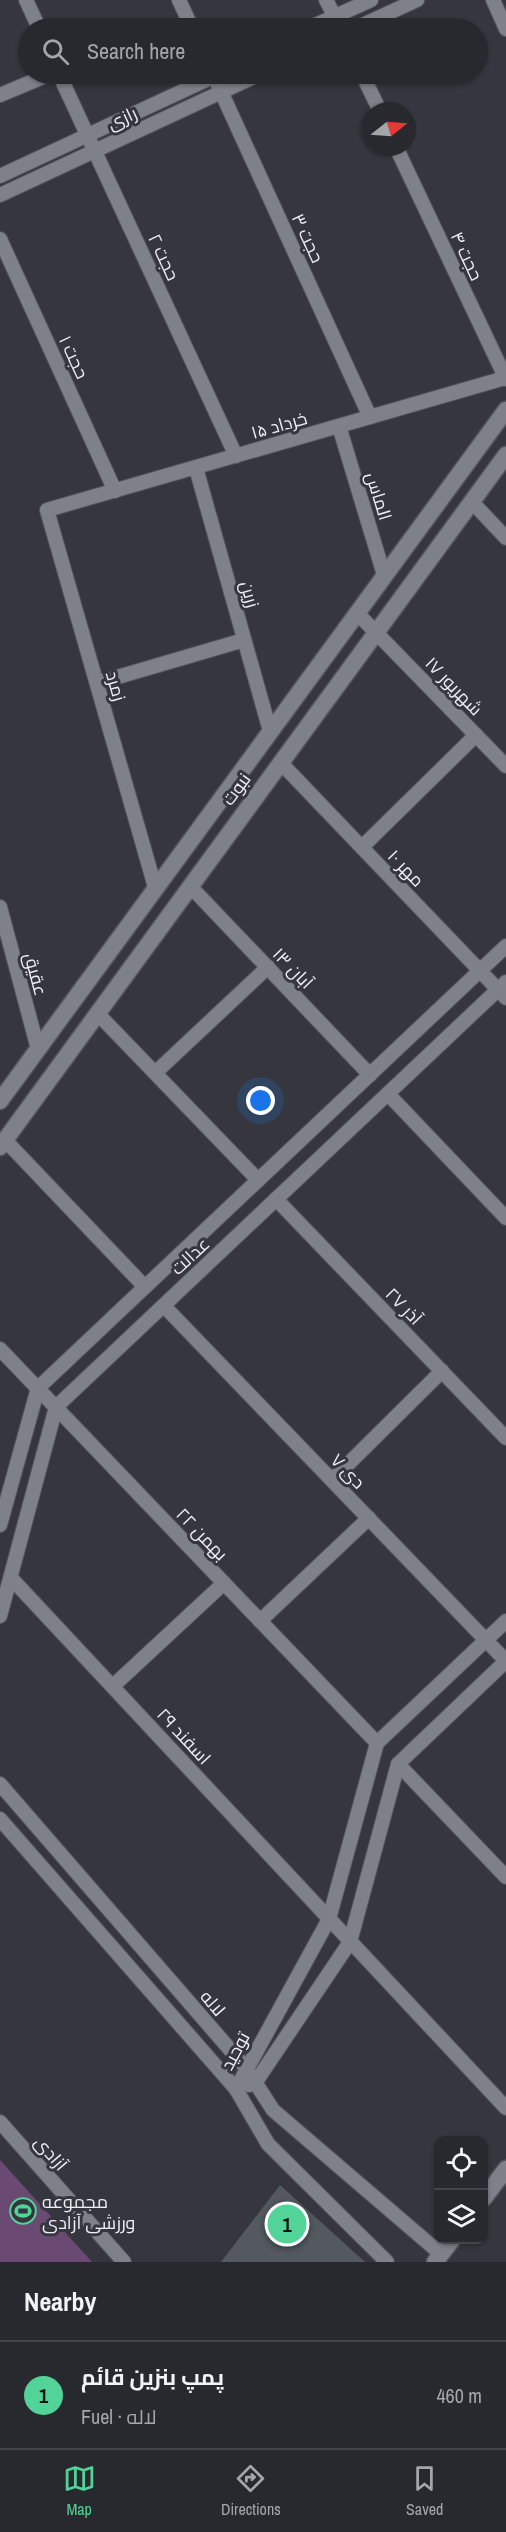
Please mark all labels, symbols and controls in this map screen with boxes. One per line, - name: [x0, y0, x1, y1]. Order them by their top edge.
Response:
- search box: [18, 18, 488, 84]
- icon: search: [39, 35, 72, 68]
- text: Search here: [87, 36, 185, 66]
- street label: رازی: [103, 100, 141, 136]
- north arrow: [362, 102, 416, 156]
- street label: حجت ۳: [286, 209, 330, 267]
- street label: حجت ۴: [445, 227, 489, 285]
- street label: حجت ۲: [142, 229, 186, 285]
- street label: حجت ۱: [53, 331, 95, 383]
- street label: ۱۵ خرداد: [248, 405, 310, 445]
- street label: الماس: [360, 469, 398, 523]
- street label: زرین: [234, 578, 266, 610]
- street label: ۱۷ شهریور: [420, 651, 488, 721]
- street label: زمرد: [100, 668, 132, 704]
- street label: نبوت: [216, 768, 256, 810]
- street label: ۱۰ مهر: [382, 844, 430, 892]
- street label: ۱۳ آبان: [267, 942, 319, 994]
- street label: عقیق: [18, 950, 54, 998]
- your location: [246, 1086, 275, 1115]
- street label: عدالت: [165, 1232, 215, 1280]
- street label: ۲۷ آذر: [380, 1282, 428, 1330]
- street label: ۷ دی: [325, 1448, 371, 1494]
- street label: ۲۲ بهمن: [171, 1502, 233, 1566]
- street label: ۲۹ اسفند: [151, 1702, 217, 1770]
- street label: لاله: [195, 1985, 231, 2021]
- street label: توحید: [215, 2027, 256, 2075]
- street label: آزادی: [29, 2130, 73, 2176]
- map controls: [434, 2136, 488, 2244]
- button: locate: [434, 2136, 488, 2190]
- place label: مجموعه ورزشی آزادی: [42, 2189, 135, 2235]
- button: layers: [434, 2190, 488, 2244]
- sports icon: مجموعه ورزشی آزادی: [8, 2196, 38, 2226]
- pin: 1: [268, 2202, 306, 2246]
- text: Nearby: [24, 2284, 96, 2319]
- text: پمپ بنزین قائم: [81, 2362, 224, 2392]
- text: 1: [39, 2382, 48, 2409]
- text: 460 m: [436, 2382, 482, 2409]
- text: Fuel · لاله: [81, 2403, 157, 2430]
- tab: Map: [63, 2462, 96, 2520]
- tab: Directions: [221, 2462, 281, 2520]
- tab: Saved: [406, 2462, 443, 2520]

